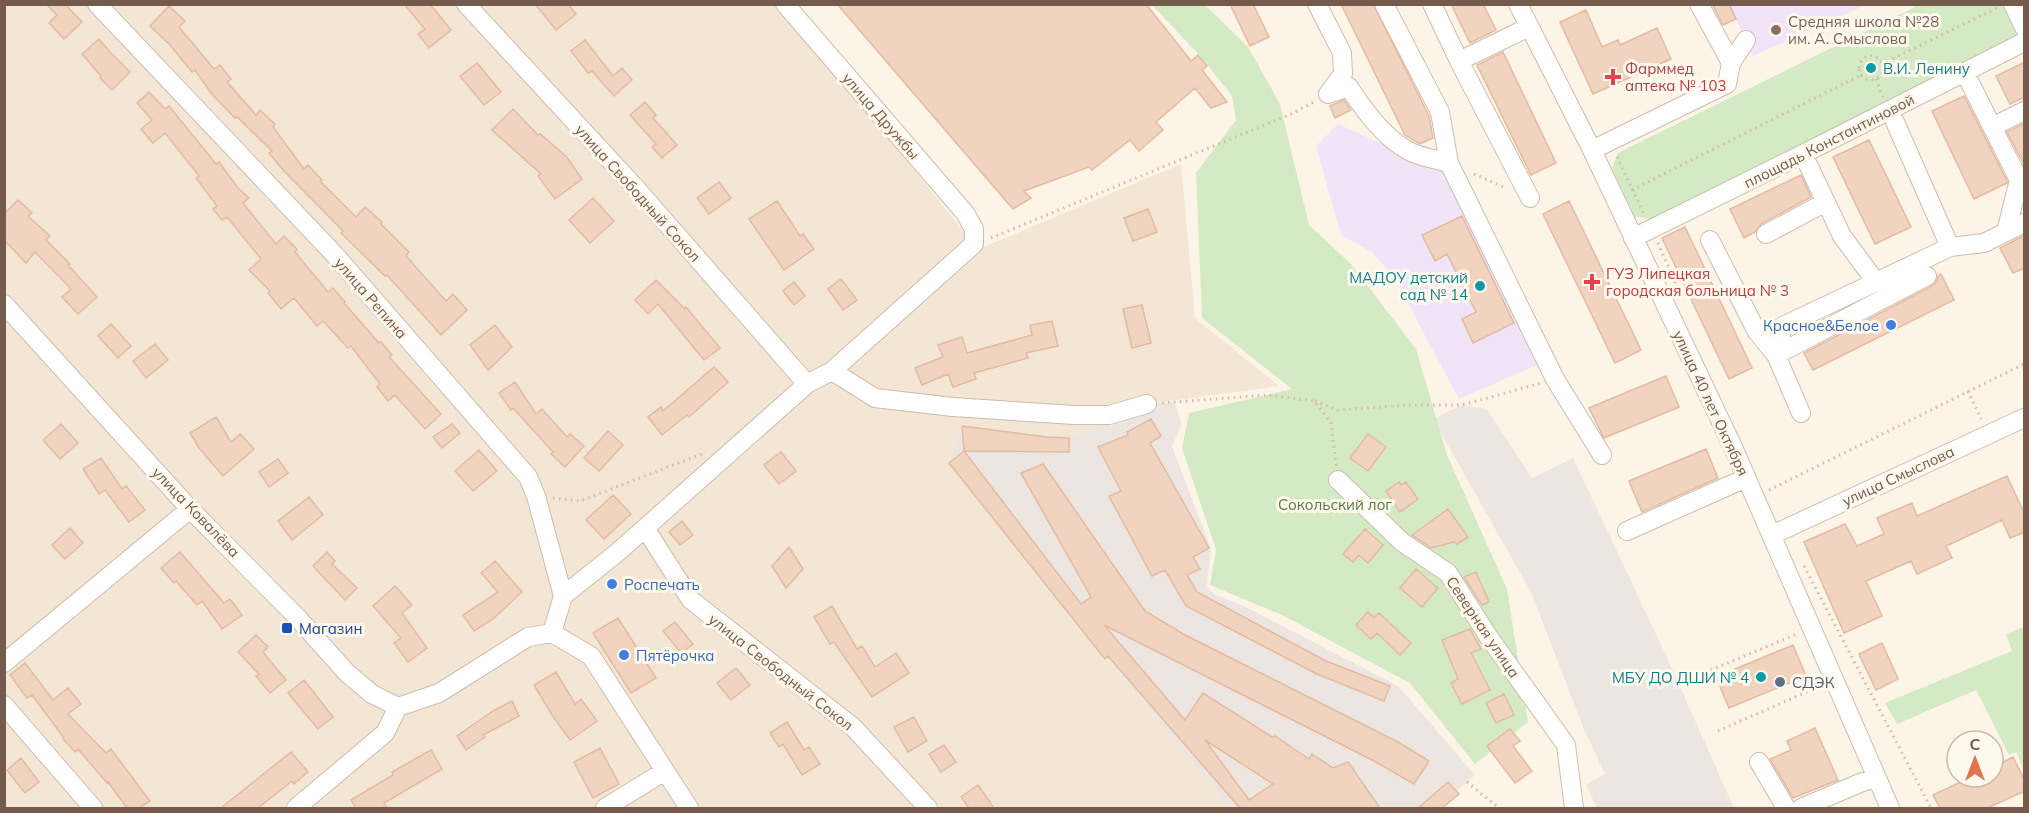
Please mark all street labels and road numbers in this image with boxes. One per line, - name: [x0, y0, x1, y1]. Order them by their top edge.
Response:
- street label: улица Дружбы: [838, 69, 924, 163]
- street label: площадь Константиновой: [1741, 90, 1917, 192]
- street label: улица Свободный Сокол: [571, 120, 705, 266]
- street label: улица Репина: [331, 253, 411, 343]
- street label: улица 40 лет Октября: [1669, 327, 1753, 479]
- street label: улица Смыслова: [1839, 442, 1957, 510]
- street label: улица Ковалёва: [148, 463, 244, 561]
- street label: Северная улица: [1442, 573, 1524, 681]
- street label: улица Свободный Сокол: [705, 609, 857, 735]

